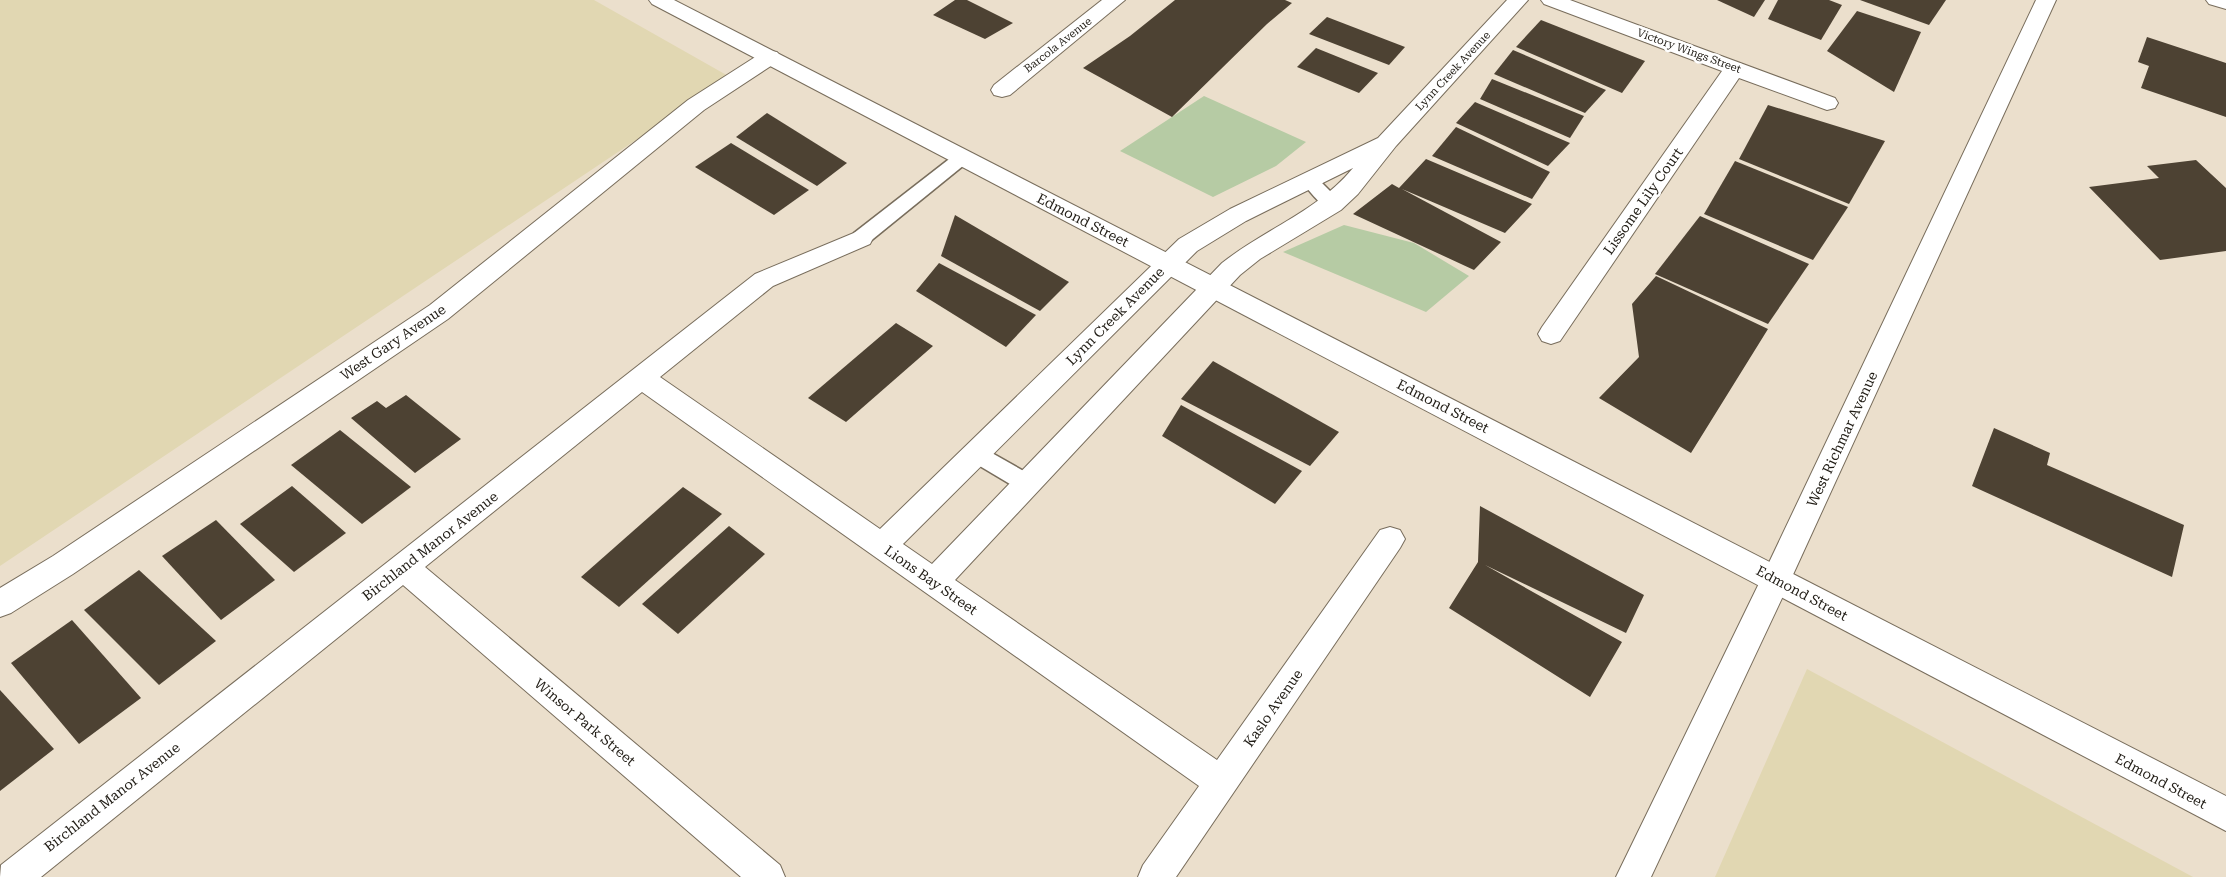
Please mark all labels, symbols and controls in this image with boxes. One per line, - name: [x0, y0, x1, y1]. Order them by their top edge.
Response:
- street label: Barcola Avenue: [1022, 15, 1094, 75]
- street label: Victory Wings Street: [1635, 26, 1743, 76]
- street label: Lynn Creek Avenue: [1413, 29, 1493, 113]
- street label: Lissome Lily Court: [1600, 144, 1686, 258]
- street label: Edmond Street: [1034, 190, 1132, 250]
- street label: Lynn Creek Avenue: [1063, 263, 1168, 368]
- street label: West Gary Avenue: [337, 301, 449, 383]
- street label: West Richmar Avenue: [1804, 368, 1881, 509]
- street label: Edmond Street: [1394, 376, 1492, 436]
- street label: Birchland Manor Avenue: [359, 488, 501, 604]
- street label: Lions Bay Street: [882, 542, 980, 618]
- street label: Edmond Street: [1754, 562, 1850, 624]
- street label: Kaslo Avenue: [1240, 666, 1306, 750]
- street label: Winsor Park Street: [531, 675, 639, 769]
- street label: Birchland Manor Avenue: [41, 739, 183, 855]
- street label: Edmond Street: [2113, 750, 2209, 812]

